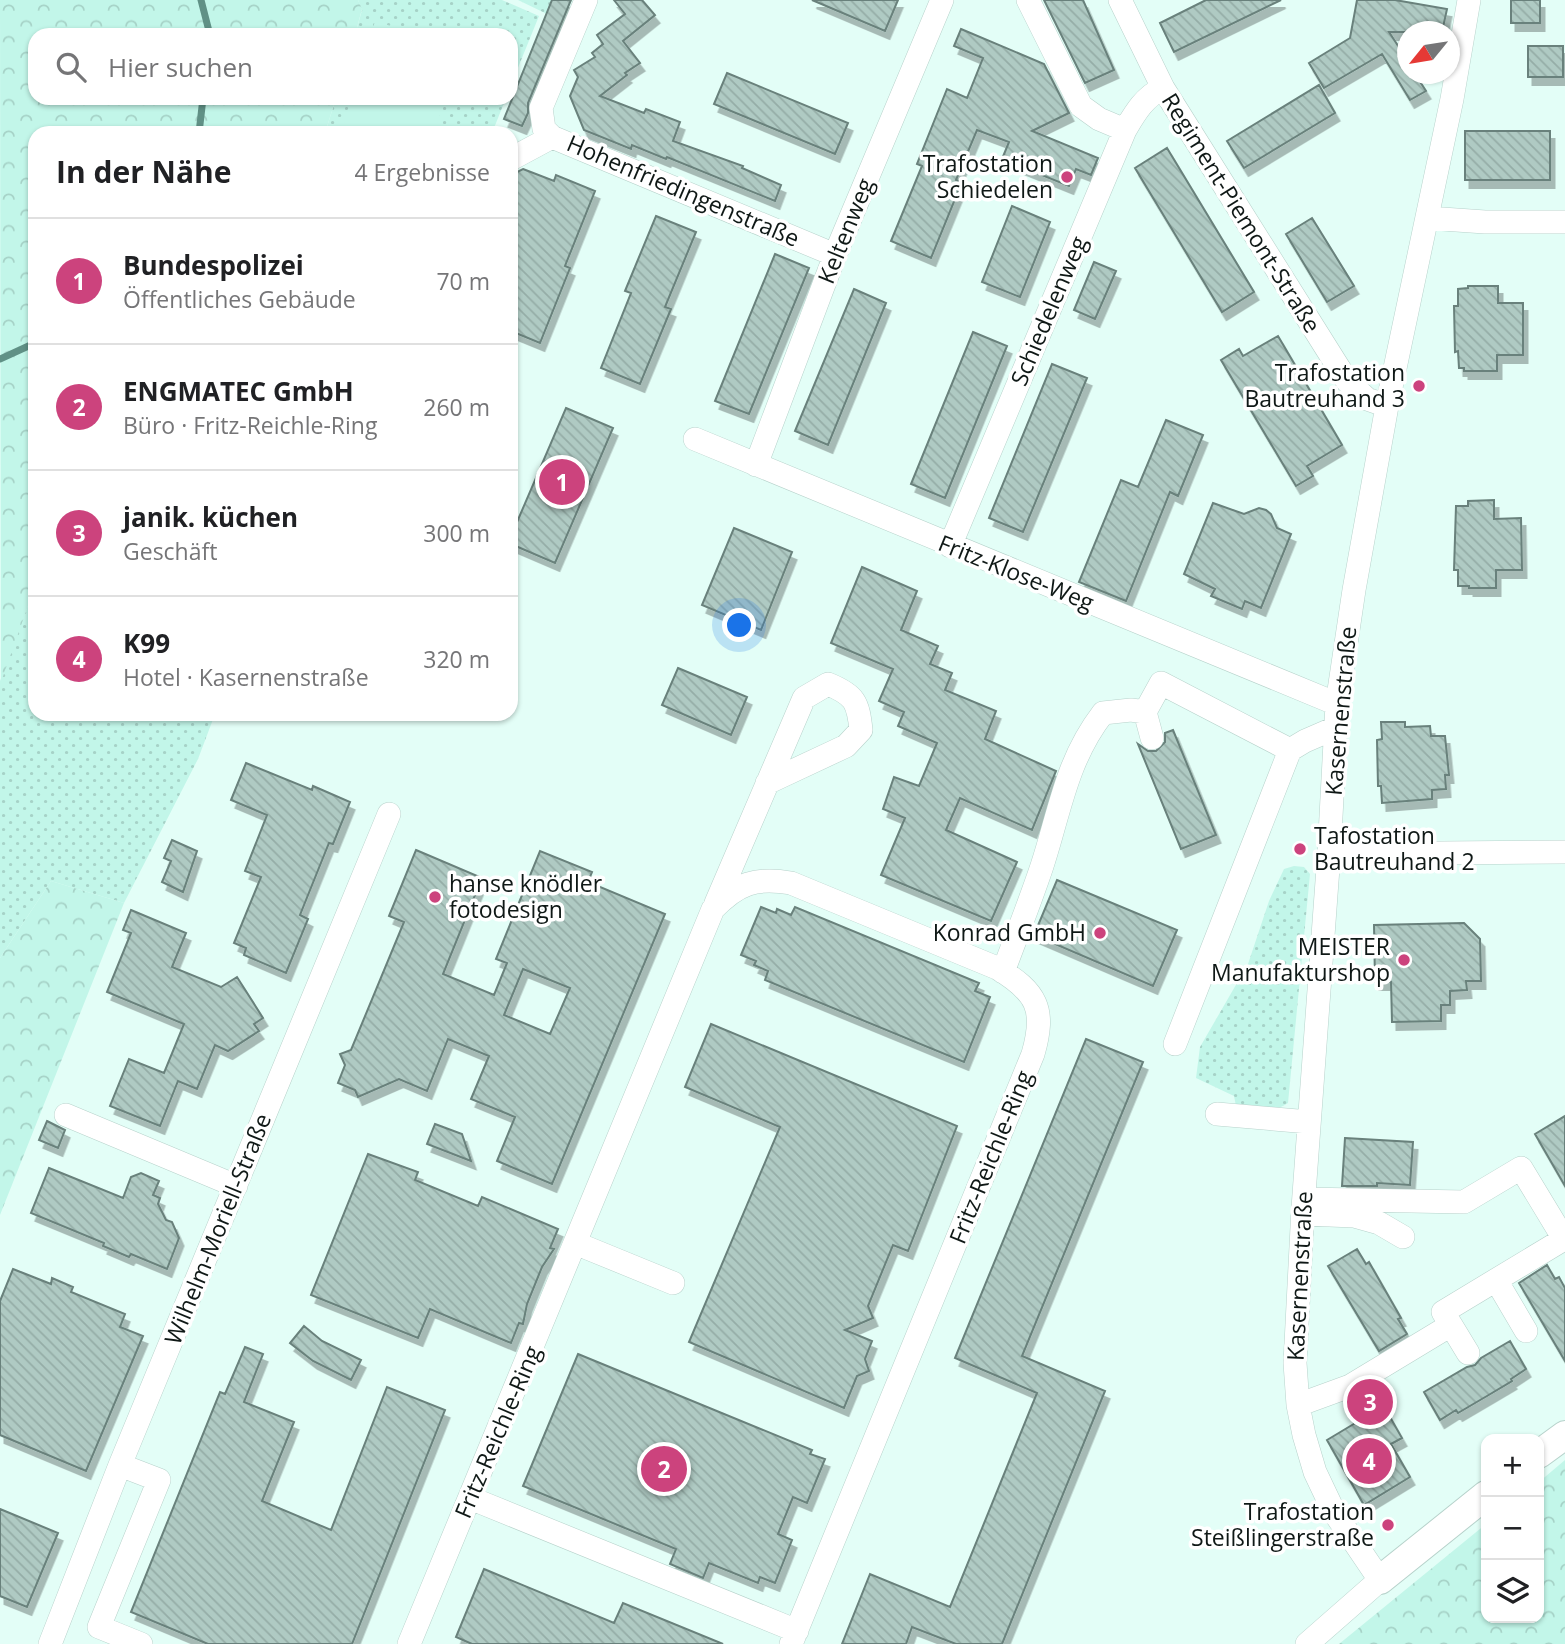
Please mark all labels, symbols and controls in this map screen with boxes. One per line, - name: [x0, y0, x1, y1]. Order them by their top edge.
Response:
- north arrow: [1397, 21, 1460, 84]
- search box: [28, 28, 518, 105]
- icon: search: [52, 48, 90, 86]
- text: Hier suchen: [108, 49, 253, 85]
- street label: Regiment-Piemont-Straße: [1155, 87, 1329, 338]
- street label: Hohenfriedingenstraße: [562, 127, 805, 254]
- place label: Trafostation Schiedelen: [923, 147, 1053, 205]
- text: In der Nähe: [56, 151, 232, 192]
- text: 4 Ergebnisse: [354, 156, 490, 188]
- marker: Trafostation Schiedelen: [1059, 169, 1075, 185]
- street label: Keltenweg: [809, 173, 881, 288]
- street label: Schiedelenweg: [1002, 230, 1094, 390]
- text: Bundespolizei: [123, 247, 304, 283]
- text: 1: [72, 265, 86, 297]
- text: 70 m: [436, 265, 490, 297]
- text: Öffentliches Gebäude: [123, 283, 356, 315]
- place label: Trafostation Bautreuhand 3: [1244, 356, 1405, 414]
- text: ENGMATEC GmbH: [123, 373, 354, 409]
- marker: Trafostation Bautreuhand 3: [1411, 378, 1427, 394]
- text: 2: [72, 391, 86, 423]
- text: 260 m: [423, 391, 490, 423]
- text: Büro · Fritz-Reichle-Ring: [123, 409, 377, 441]
- pin: 1: [539, 456, 585, 508]
- text: janik. küchen: [123, 499, 298, 535]
- text: 3: [72, 517, 86, 549]
- text: 300 m: [423, 517, 490, 549]
- street label: Fritz-Klose-Weg: [934, 526, 1099, 618]
- text: Geschäft: [123, 535, 217, 567]
- your location: [722, 608, 756, 642]
- text: K99: [123, 625, 170, 661]
- street label: Kasernenstraße: [1317, 625, 1363, 797]
- text: 4: [72, 643, 86, 675]
- text: 320 m: [423, 643, 490, 675]
- text: Hotel · Kasernenstraße: [123, 661, 369, 693]
- place label: Tafostation Bautreuhand 2: [1314, 819, 1475, 877]
- marker: Tafostation Bautreuhand 2: [1292, 841, 1308, 857]
- place label: hanse knödler fotodesign: [449, 867, 603, 925]
- marker: hanse knödler fotodesign: [427, 889, 443, 905]
- place label: Konrad GmbH: [933, 916, 1086, 948]
- marker: Konrad GmbH: [1092, 925, 1108, 941]
- place label: MEISTER Manufakturshop: [1211, 930, 1390, 988]
- marker: MEISTER Manufakturshop: [1396, 952, 1412, 968]
- street label: Fritz-Reichle-Ring: [941, 1065, 1040, 1248]
- street label: Wilhelm-Moriell-Straße: [156, 1108, 278, 1349]
- street label: Kasernenstraße: [1279, 1190, 1319, 1362]
- street label: Fritz-Reichle-Ring: [446, 1340, 548, 1523]
- pin: 3: [1347, 1376, 1393, 1428]
- map controls: [1481, 1434, 1544, 1623]
- button: +: [1481, 1434, 1544, 1497]
- pin: 4: [1346, 1435, 1392, 1487]
- pin: 2: [641, 1443, 687, 1495]
- place label: Trafostation Steißlingerstraße: [1191, 1495, 1374, 1553]
- button: −: [1481, 1497, 1544, 1560]
- marker: Trafostation Steißlingerstraße: [1380, 1517, 1396, 1533]
- button: layers: [1481, 1560, 1544, 1623]

